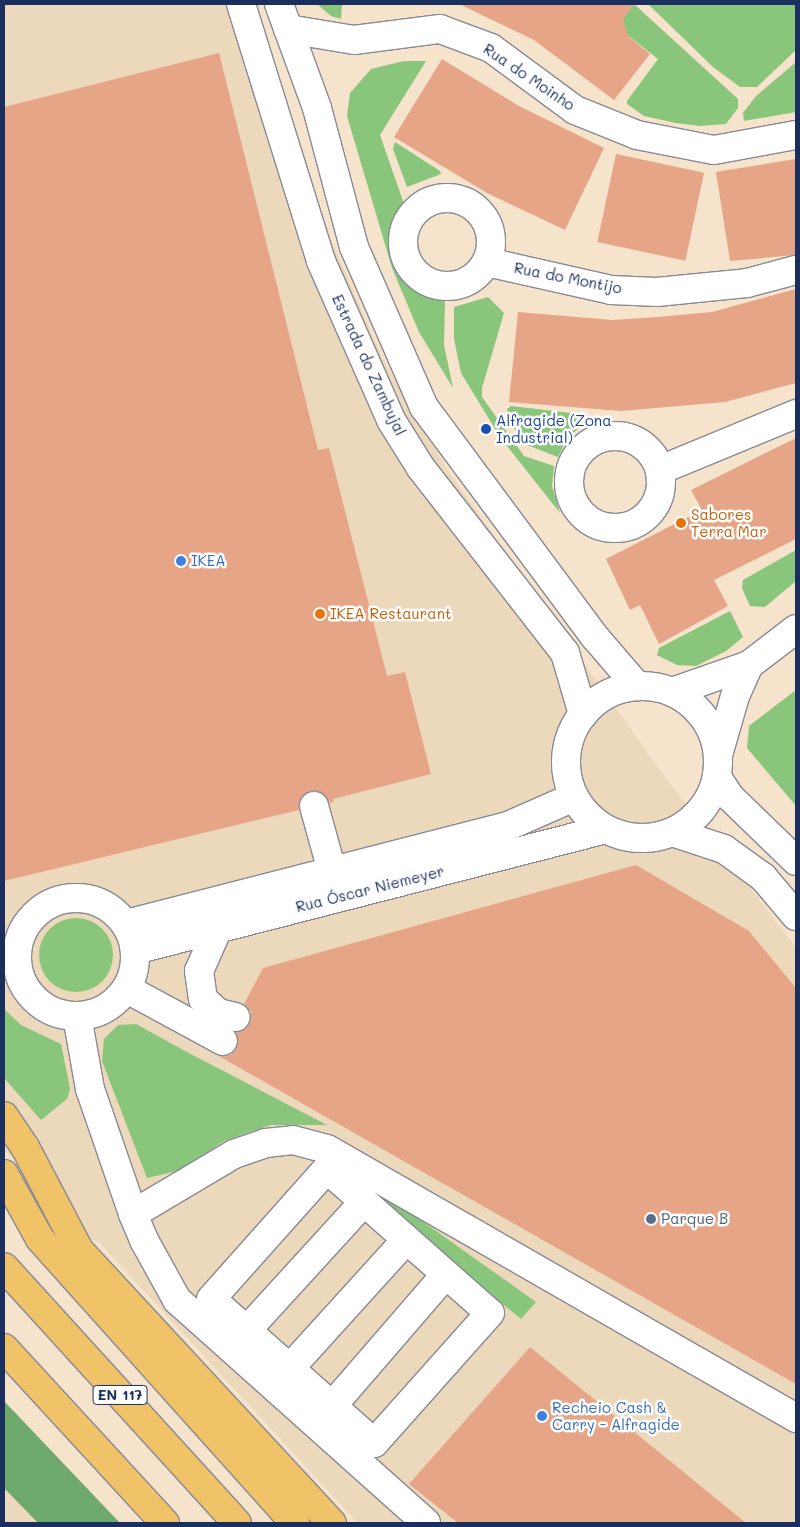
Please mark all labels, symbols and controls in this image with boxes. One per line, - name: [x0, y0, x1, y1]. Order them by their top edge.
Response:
- street label: Rua do Moinho: [480, 40, 578, 114]
- street label: Rua do Montijo: [513, 259, 623, 297]
- street label: Estrada do Zambujal: [328, 292, 410, 438]
- place label: Alfragide (Zona Industrial): [496, 411, 611, 446]
- marker: Alfragide (Zona Industrial): [480, 423, 492, 435]
- place label: Sabores Terra Mar: [691, 505, 767, 540]
- marker: Sabores Terra Mar: [675, 517, 687, 529]
- place label: IKEA: [191, 552, 226, 570]
- marker: IKEA: [175, 555, 187, 567]
- place label: IKEA Restaurant: [330, 605, 452, 623]
- marker: IKEA Restaurant: [314, 608, 326, 620]
- street label: Rua Óscar Niemeyer: [294, 862, 446, 916]
- place label: Parque B: [661, 1210, 728, 1228]
- marker: Parque B: [645, 1213, 657, 1225]
- road number: EN 117: [92, 1384, 148, 1406]
- place label: Recheio Cash & Carry - Alfragide: [552, 1398, 680, 1433]
- marker: Recheio Cash & Carry - Alfragide: [536, 1410, 548, 1422]

